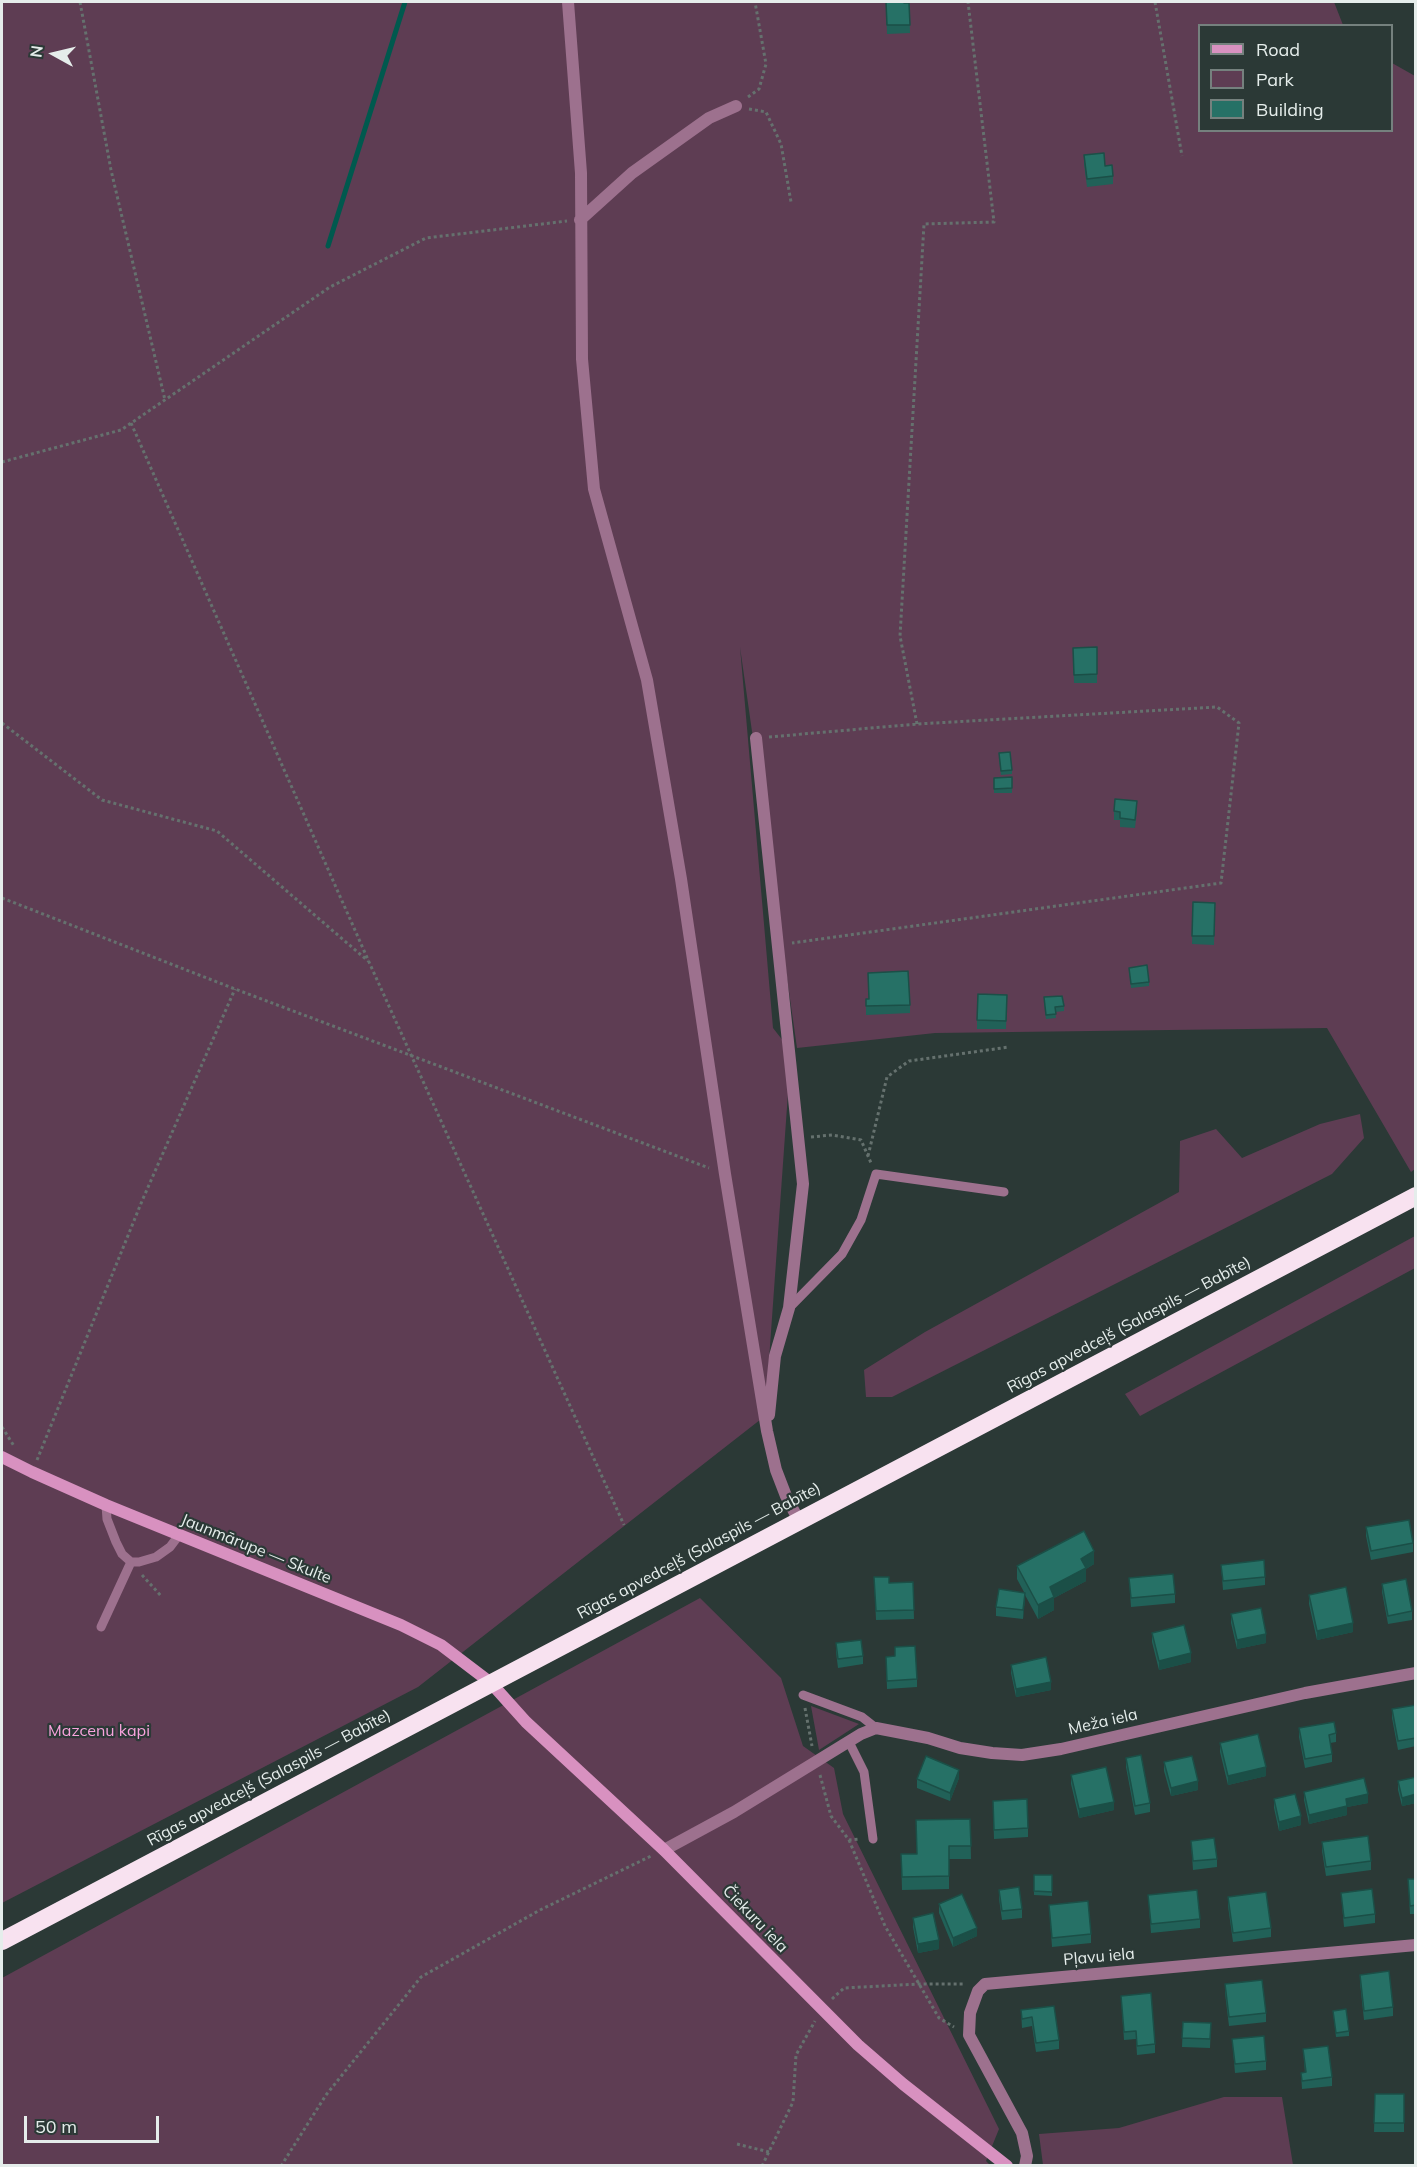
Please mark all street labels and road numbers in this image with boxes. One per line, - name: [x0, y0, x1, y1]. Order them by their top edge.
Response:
- street label: Rīgas apvedceļš (Salaspils — Babīte): [1004, 1252, 1254, 1398]
- street label: Rīgas apvedceļš (Salaspils — Babīte): [574, 1478, 824, 1624]
- street label: Jaunmārupe — Skulte: [178, 1510, 334, 1588]
- street label: Rīgas apvedceļš (Salaspils — Babīte): [144, 1705, 394, 1851]
- street label: Meža iela: [1067, 1705, 1139, 1739]
- street label: Čiekuru iela: [718, 1881, 792, 1957]
- street label: Pļavu iela: [1063, 1944, 1135, 1970]

